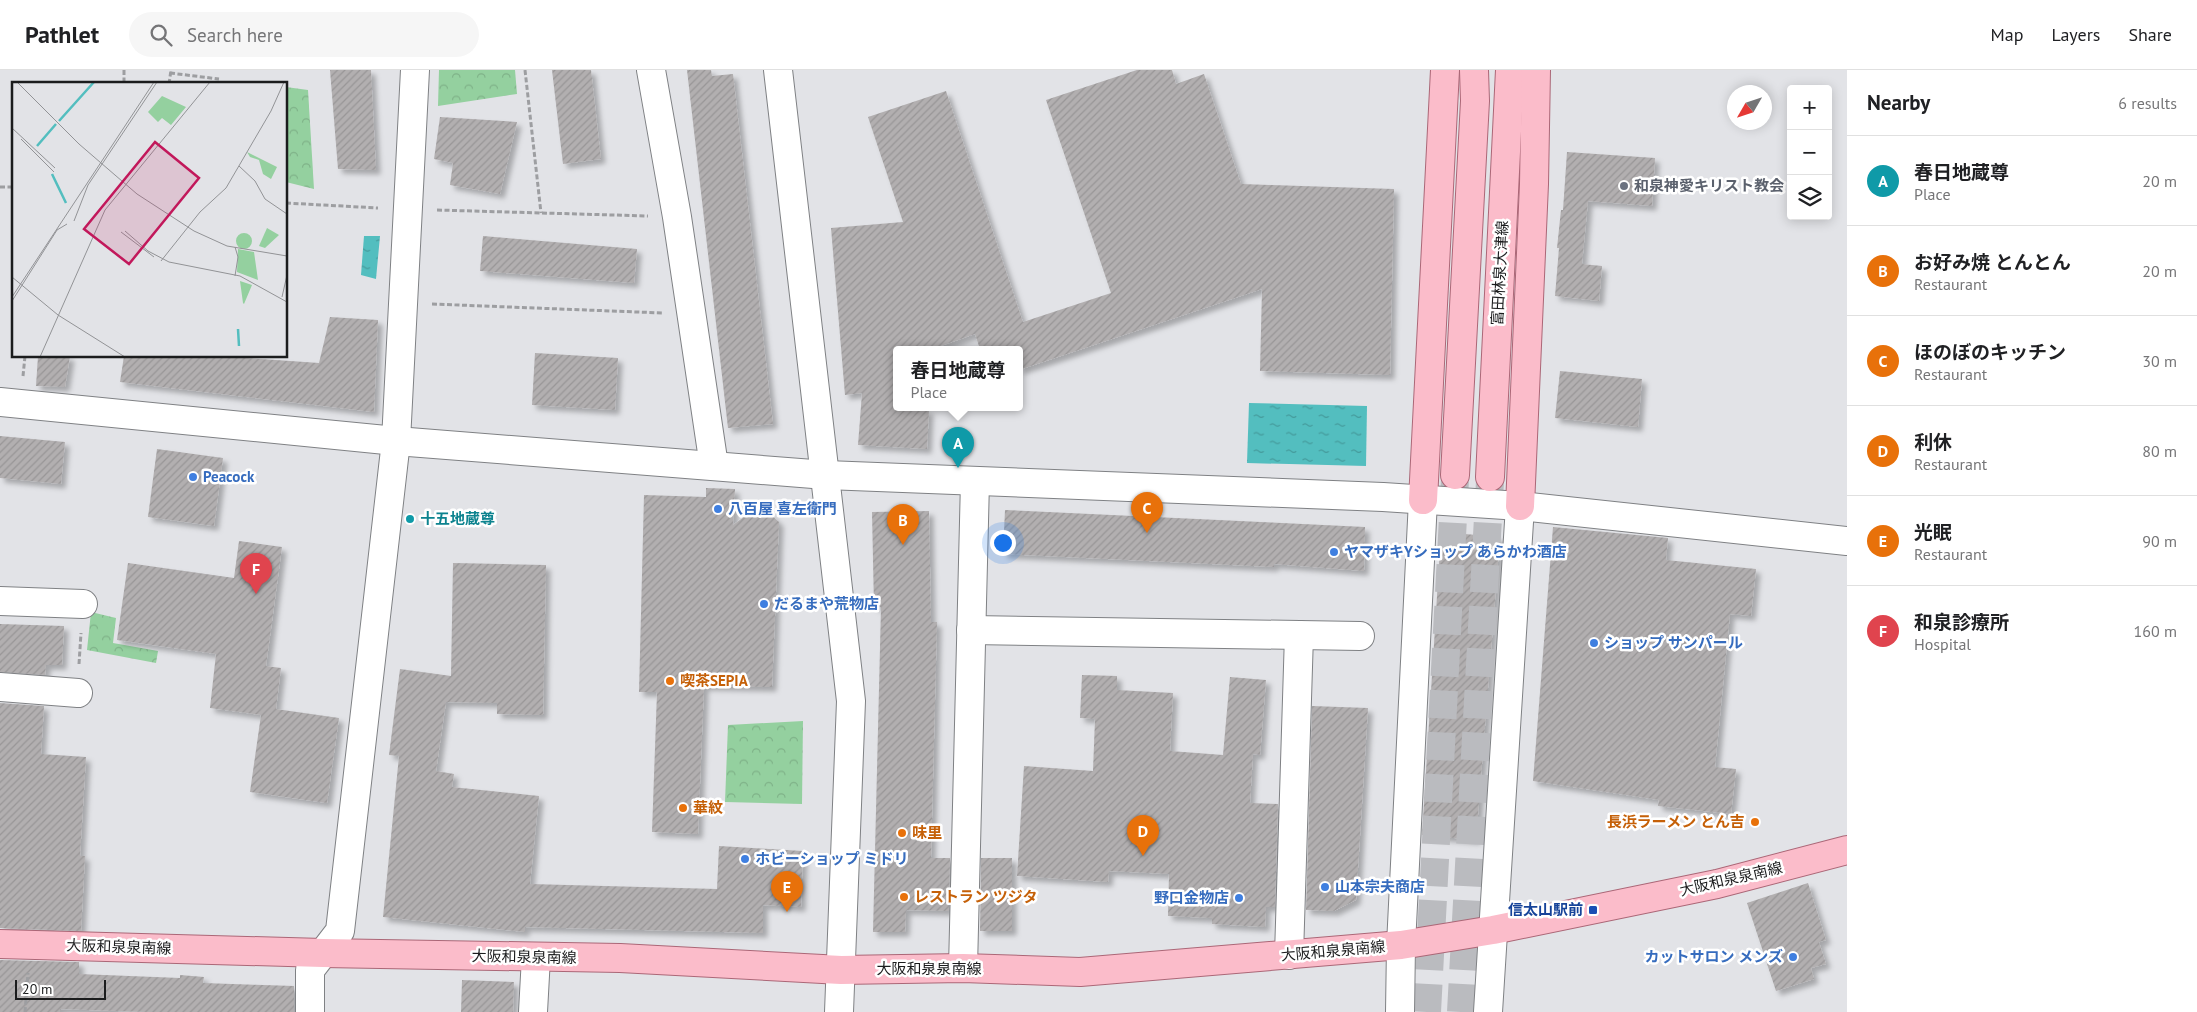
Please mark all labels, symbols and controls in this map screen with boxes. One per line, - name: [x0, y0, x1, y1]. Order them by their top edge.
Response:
- search box: [129, 12, 479, 57]
- text: Pathlet: [25, 19, 99, 50]
- icon: search: [147, 21, 175, 49]
- text: Search here: [187, 23, 283, 47]
- text: Map: [1991, 23, 2023, 46]
- text: Layers: [2051, 23, 2100, 46]
- text: Share: [2128, 23, 2172, 46]
- inset map: [12, 82, 288, 358]
- north arrow: [1727, 85, 1772, 130]
- map controls: [1787, 85, 1832, 220]
- button: +: [1787, 85, 1832, 130]
- text: Nearby: [1867, 89, 1930, 116]
- text: 6 results: [2118, 93, 2177, 113]
- button: −: [1787, 130, 1832, 175]
- text: 春日地蔵尊: [1914, 160, 2009, 184]
- text: A: [1878, 171, 1888, 191]
- text: 20 m: [2142, 171, 2177, 191]
- button: layers: [1787, 175, 1832, 220]
- place label: 和泉神愛キリスト教会: [1634, 176, 1784, 195]
- marker: 和泉神愛キリスト教会: [1618, 180, 1630, 192]
- text: Place: [1914, 184, 1951, 204]
- street label: 富田林泉大津線: [1487, 220, 1512, 326]
- text: お好み焼 とんとん: [1914, 250, 2071, 274]
- text: B: [1878, 261, 1888, 281]
- text: 20 m: [2142, 261, 2177, 281]
- text: Restaurant: [1914, 274, 1987, 294]
- text: ほのぼのキッチン: [1914, 340, 2066, 364]
- popup: [893, 346, 1023, 411]
- text: C: [1879, 351, 1887, 371]
- text: 30 m: [2142, 351, 2177, 371]
- text: 春日地蔵尊: [910, 358, 1006, 382]
- text: Restaurant: [1914, 364, 1987, 384]
- text: Place: [910, 382, 947, 402]
- pin: A: [942, 427, 974, 468]
- text: 利休: [1914, 430, 1952, 454]
- text: D: [1878, 441, 1888, 461]
- text: 80 m: [2142, 441, 2177, 461]
- text: Restaurant: [1914, 454, 1987, 474]
- place label: Peacock: [203, 467, 255, 486]
- marker: Peacock: [187, 471, 199, 483]
- pin: C: [1131, 492, 1163, 533]
- place label: 八百屋 喜左衛門: [728, 499, 837, 518]
- marker: 八百屋 喜左衛門: [712, 503, 724, 515]
- pin: B: [887, 504, 919, 545]
- place label: 十五地蔵尊: [420, 509, 495, 528]
- marker: 十五地蔵尊: [404, 513, 416, 525]
- text: 光眠: [1914, 520, 1952, 544]
- your location: [990, 530, 1016, 556]
- text: E: [1879, 531, 1887, 551]
- text: 90 m: [2142, 531, 2177, 551]
- place label: ヤマザキYショップ あらかわ酒店: [1344, 542, 1567, 561]
- text: Restaurant: [1914, 544, 1987, 564]
- marker: ヤマザキYショップ あらかわ酒店: [1328, 546, 1340, 558]
- pin: F: [240, 553, 272, 594]
- place label: だるまや荒物店: [774, 594, 879, 613]
- marker: だるまや荒物店: [758, 598, 770, 610]
- text: 和泉診療所: [1914, 610, 2009, 634]
- text: F: [1879, 621, 1887, 641]
- text: 160 m: [2134, 621, 2177, 641]
- place label: ショップ サンパール: [1604, 633, 1743, 652]
- text: Hospital: [1914, 634, 1971, 654]
- marker: ショップ サンパール: [1588, 637, 1600, 649]
- place label: 喫茶SEPIA: [680, 671, 749, 690]
- marker: 喫茶SEPIA: [664, 675, 676, 687]
- place label: 華紋: [693, 798, 723, 817]
- marker: 華紋: [677, 802, 689, 814]
- place label: 長浜ラーメン とん吉: [1607, 812, 1745, 831]
- pin: D: [1127, 815, 1159, 856]
- marker: 長浜ラーメン とん吉: [1749, 816, 1761, 828]
- place label: 味里: [912, 823, 942, 842]
- marker: 味里: [896, 827, 908, 839]
- place label: ホビーショップ ミドリ: [755, 849, 909, 868]
- marker: ホビーショップ ミドリ: [739, 853, 751, 865]
- street label: 大阪和泉泉南線: [1678, 857, 1784, 900]
- pin: E: [771, 871, 803, 912]
- place label: 山本宗夫商店: [1335, 877, 1425, 896]
- marker: 山本宗夫商店: [1319, 881, 1331, 893]
- place label: レストラン ツジタ: [914, 887, 1038, 906]
- place label: 野口金物店: [1154, 888, 1229, 907]
- marker: レストラン ツジタ: [898, 891, 910, 903]
- marker: 野口金物店: [1233, 892, 1245, 904]
- place label: 信太山駅前: [1508, 900, 1583, 919]
- marker: 信太山駅前: [1587, 904, 1599, 916]
- street label: 大阪和泉泉南線: [66, 935, 172, 958]
- street label: 大阪和泉泉南線: [1280, 936, 1386, 965]
- street label: 大阪和泉泉南線: [471, 946, 577, 967]
- place label: カットサロン メンズ: [1645, 947, 1783, 966]
- marker: カットサロン メンズ: [1787, 951, 1799, 963]
- street label: 大阪和泉泉南線: [876, 959, 982, 978]
- scale bar: [15, 977, 106, 1000]
- text: 20 m: [22, 980, 52, 998]

